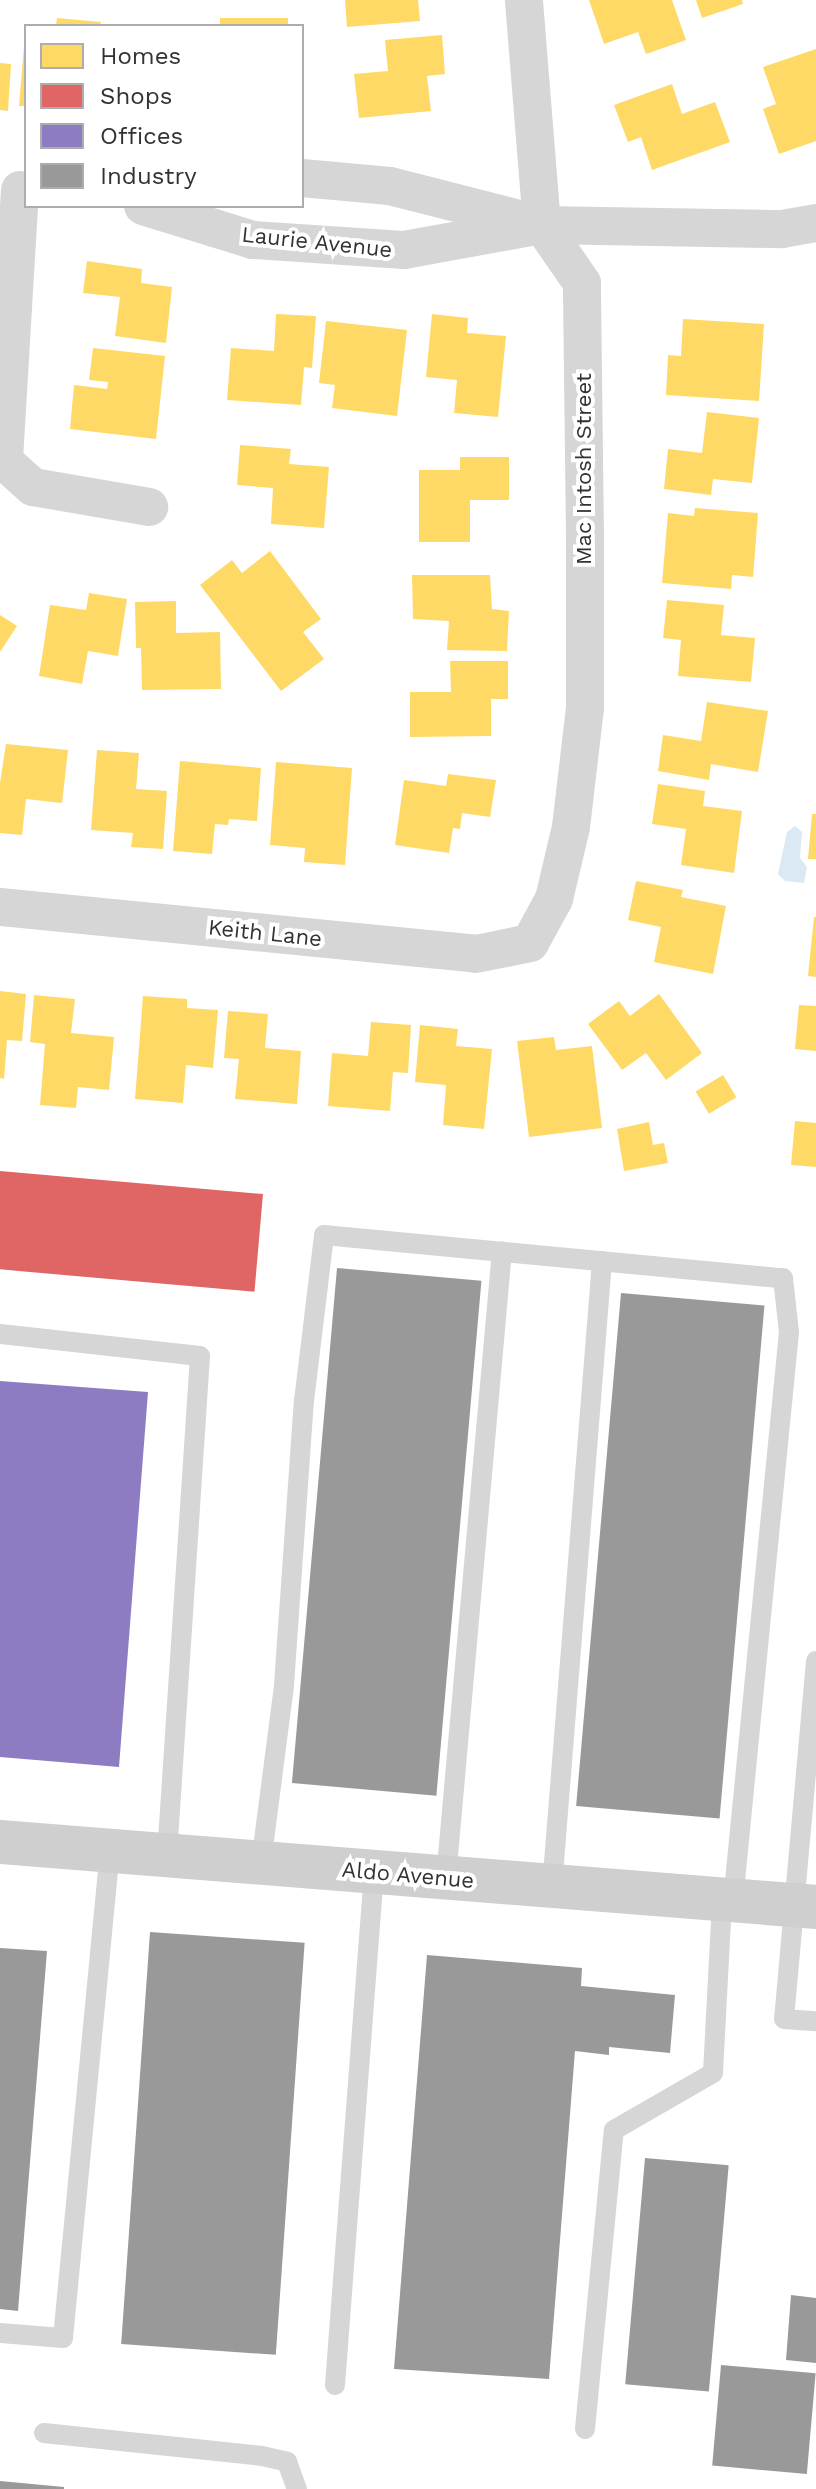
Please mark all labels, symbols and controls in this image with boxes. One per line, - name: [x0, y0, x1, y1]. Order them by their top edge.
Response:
- legend: [24, 24, 304, 208]
- text: Homes: [100, 42, 181, 70]
- text: Shops: [100, 82, 172, 110]
- text: Offices: [100, 122, 183, 150]
- text: Industry: [100, 162, 197, 190]
- street label: Laurie Avenue: [240, 221, 394, 263]
- street label: Mac Intosh Street: [571, 373, 597, 565]
- street label: Keith Lane: [207, 914, 323, 952]
- street label: Aldo Avenue: [340, 1856, 476, 1894]

